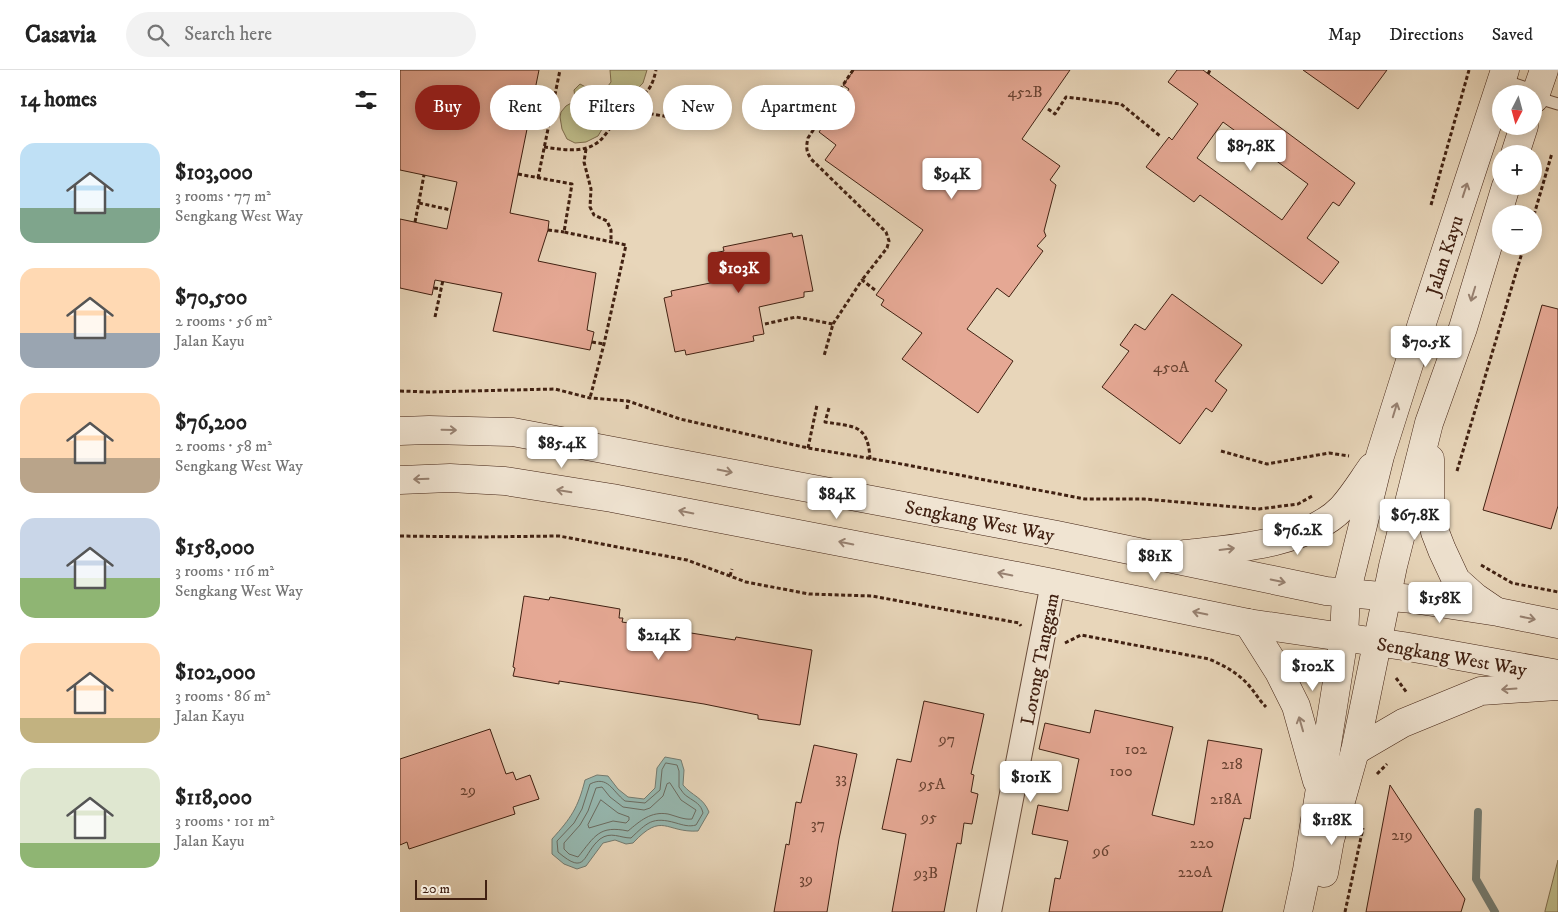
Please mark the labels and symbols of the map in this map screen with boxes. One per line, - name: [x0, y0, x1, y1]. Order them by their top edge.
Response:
- house number: 452B: [1007, 82, 1043, 102]
- north arrow: [1492, 85, 1542, 135]
- pin: $87.8K: [1210, 129, 1292, 172]
- pin: $94K: [922, 158, 982, 200]
- one-way arrow: [1460, 182, 1470, 198]
- street label: Jalan Kayu: [1421, 213, 1469, 300]
- pin: $103K: [704, 252, 774, 294]
- one-way arrow: [1468, 285, 1478, 301]
- pin: $70.5K: [1385, 326, 1467, 368]
- house number: 450A: [1153, 357, 1190, 377]
- one-way arrow: [1390, 402, 1400, 418]
- one-way arrow: [440, 425, 456, 435]
- pin: $85.4K: [521, 426, 603, 469]
- one-way arrow: [717, 467, 733, 477]
- one-way arrow: [414, 474, 430, 484]
- pin: $84K: [807, 478, 867, 520]
- one-way arrow: [556, 485, 572, 495]
- street label: Sengkang West Way: [903, 496, 1057, 547]
- pin: $67.8K: [1374, 498, 1456, 541]
- one-way arrow: [679, 507, 695, 517]
- pin: $76.2K: [1257, 514, 1339, 556]
- one-way arrow: [838, 538, 854, 547]
- pin: $81K: [1125, 540, 1185, 582]
- one-way arrow: [1219, 544, 1235, 554]
- one-way arrow: [998, 568, 1014, 578]
- one-way arrow: [1269, 577, 1285, 586]
- pin: $158K: [1405, 582, 1475, 624]
- street label: Lorong Tanggam: [1016, 591, 1065, 727]
- one-way arrow: [1193, 608, 1209, 618]
- one-way arrow: [1519, 614, 1535, 623]
- pin: $214K: [624, 618, 694, 661]
- street label: Sengkang West Way: [1375, 633, 1529, 682]
- pin: $102K: [1278, 650, 1348, 692]
- one-way arrow: [1502, 685, 1518, 694]
- one-way arrow: [1296, 716, 1305, 732]
- house number: 97: [938, 729, 955, 749]
- house number: 102: [1125, 739, 1147, 759]
- house number: 218: [1221, 754, 1243, 774]
- pin: $101K: [996, 760, 1066, 803]
- house number: 100: [1109, 761, 1133, 781]
- house number: 33: [835, 768, 847, 788]
- house number: 95A: [918, 774, 946, 794]
- house number: 29: [460, 780, 476, 800]
- house number: 218A: [1210, 789, 1243, 809]
- pin: $118K: [1297, 804, 1367, 846]
- house number: 95: [920, 807, 937, 827]
- house number: 37: [811, 814, 825, 834]
- house number: 219: [1391, 825, 1413, 845]
- house number: 220: [1190, 833, 1214, 853]
- house number: 96: [1092, 841, 1110, 861]
- house number: 220A: [1178, 862, 1213, 882]
- house number: 93B: [913, 863, 938, 883]
- house number: 39: [799, 869, 813, 889]
- scale bar: [415, 877, 488, 900]

